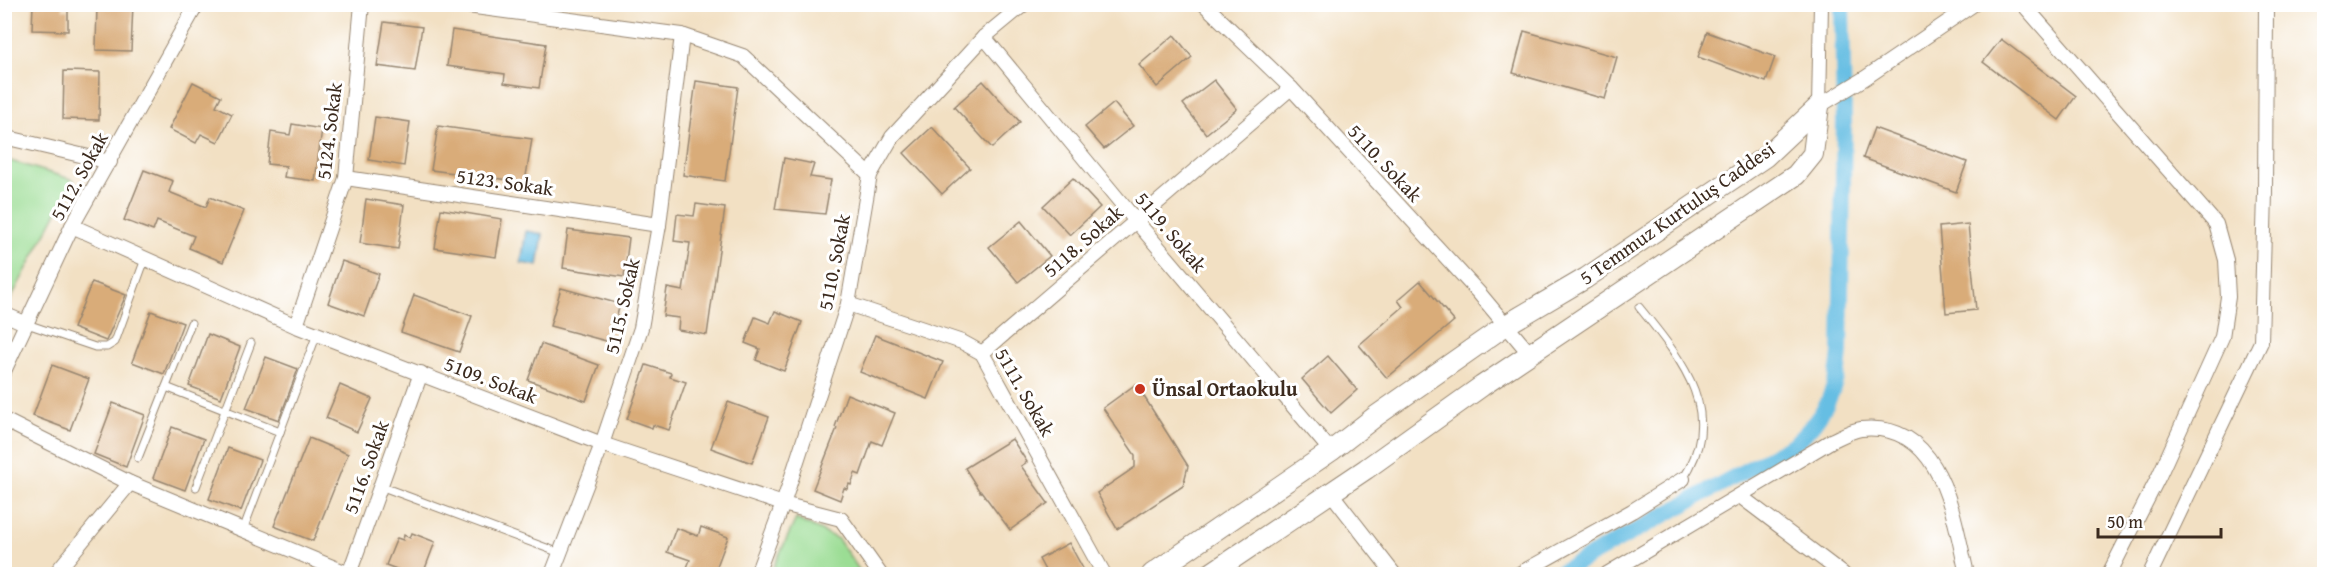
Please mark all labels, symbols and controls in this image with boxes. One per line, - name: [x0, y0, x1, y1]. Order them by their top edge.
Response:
- street label: 5124. Sokak: [308, 80, 349, 181]
- street label: 5110. Sokak: [1342, 117, 1430, 209]
- street label: 5112. Sokak: [42, 125, 115, 225]
- street label: 5 Temmuz Kurtuluş Caddesi: [1573, 134, 1781, 291]
- street label: 5123. Sokak: [455, 160, 556, 203]
- street label: 5119. Sokak: [1129, 185, 1214, 279]
- street label: 5118. Sokak: [1036, 197, 1130, 284]
- street label: 5110. Sokak: [810, 210, 857, 313]
- street label: 5115. Sokak: [596, 254, 647, 357]
- street label: 5111. Sokak: [988, 342, 1063, 442]
- street label: 5109. Sokak: [440, 349, 543, 411]
- place label: Ünsal Ortaokulu: [1152, 374, 1298, 403]
- marker: Ünsal Ortaokulu: [1133, 382, 1147, 396]
- street label: 5116. Sokak: [335, 415, 396, 518]
- scale bar: [2098, 501, 2221, 539]
- text: 50 m: [2107, 508, 2143, 535]

